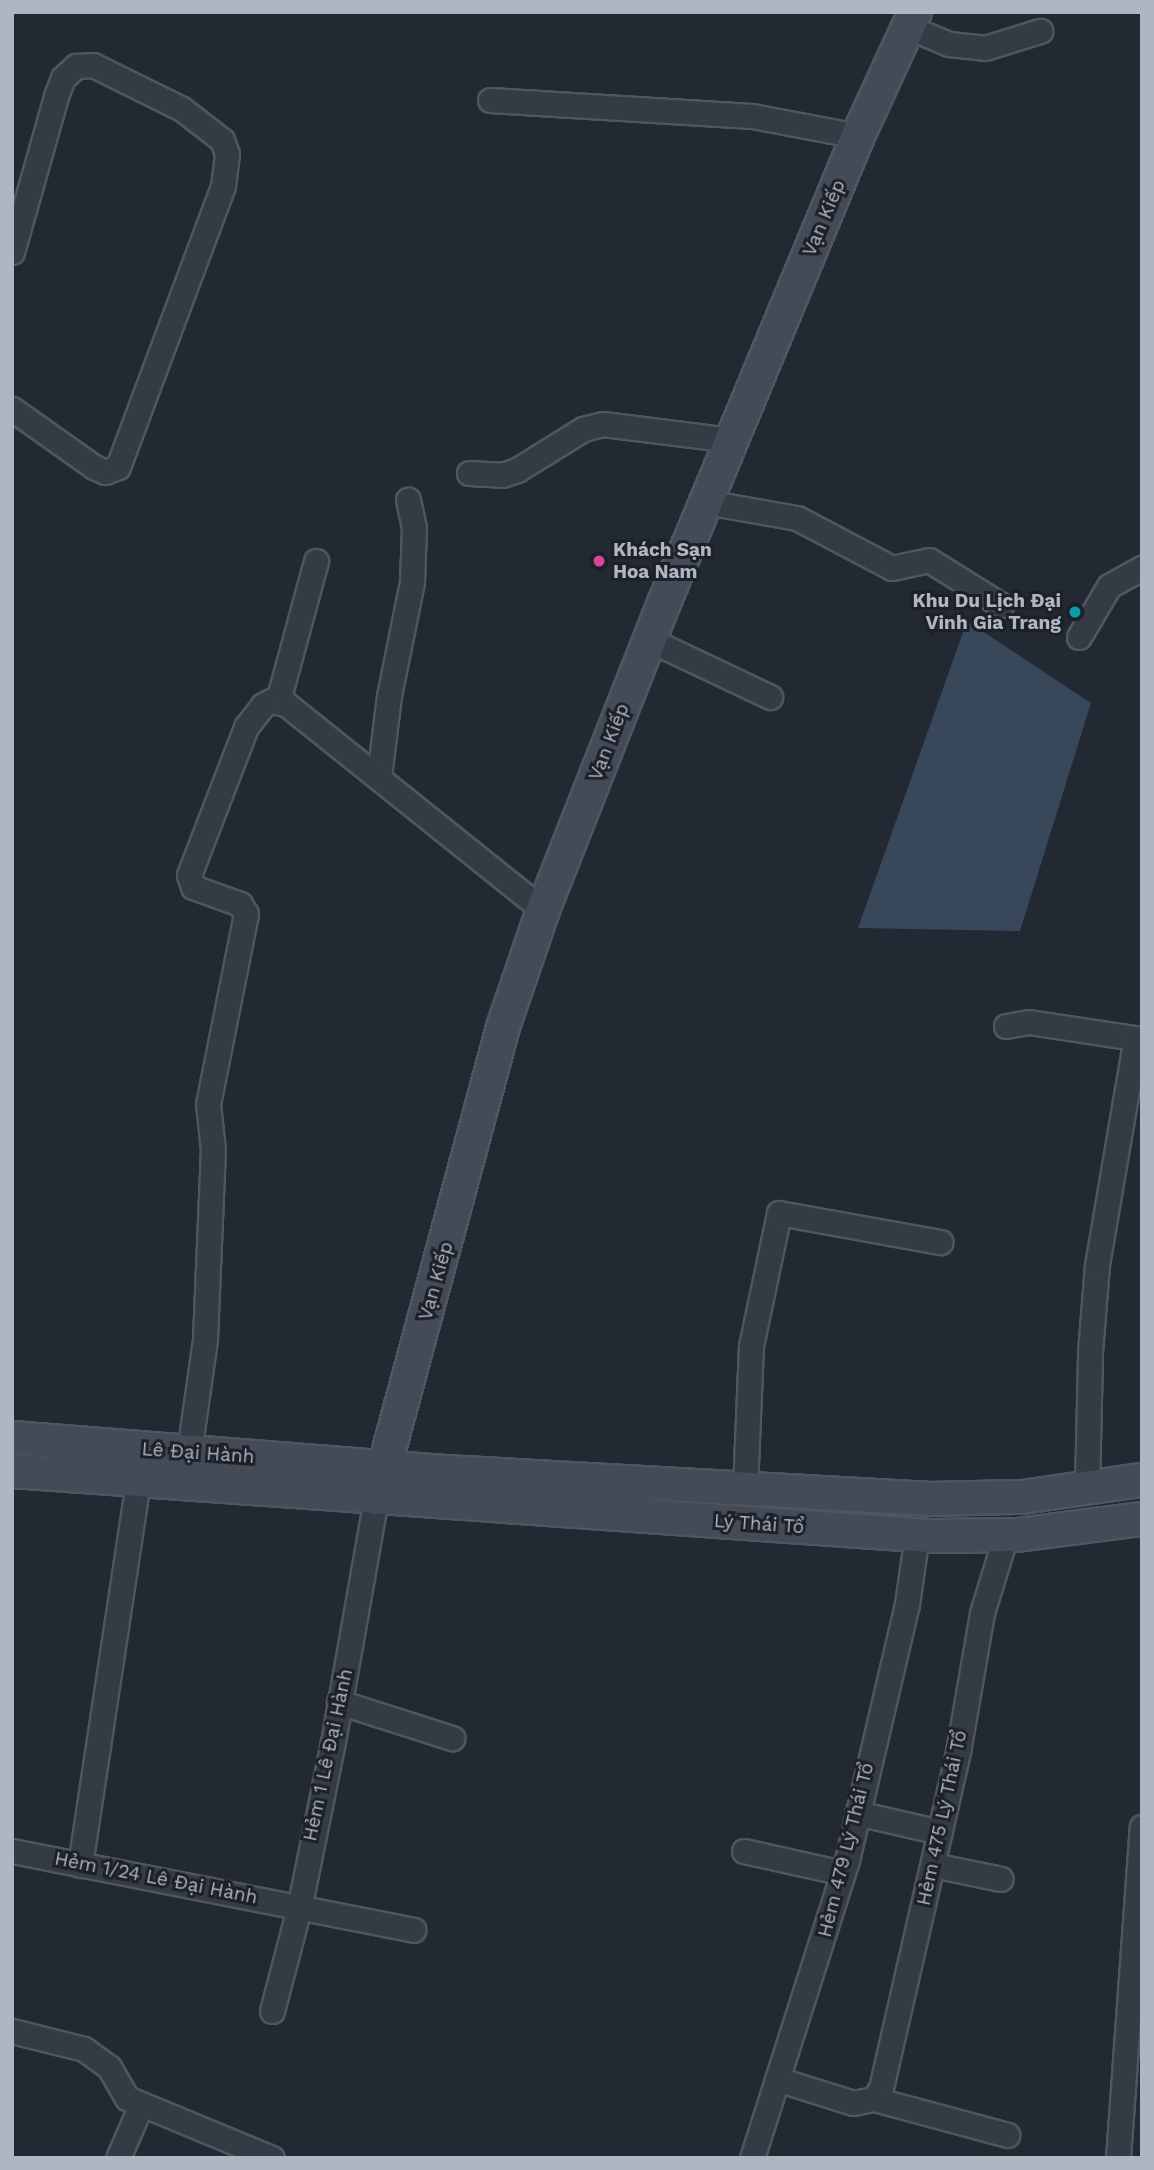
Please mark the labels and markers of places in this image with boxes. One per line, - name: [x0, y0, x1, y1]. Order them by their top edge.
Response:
- place label: Khách Sạn Hoa Nam: [613, 539, 712, 583]
- marker: Khách Sạn Hoa Nam: [591, 553, 607, 569]
- place label: Khu Du Lịch Đại Vinh Gia Trang: [913, 590, 1061, 634]
- marker: Khu Du Lịch Đại Vinh Gia Trang: [1067, 604, 1083, 620]

